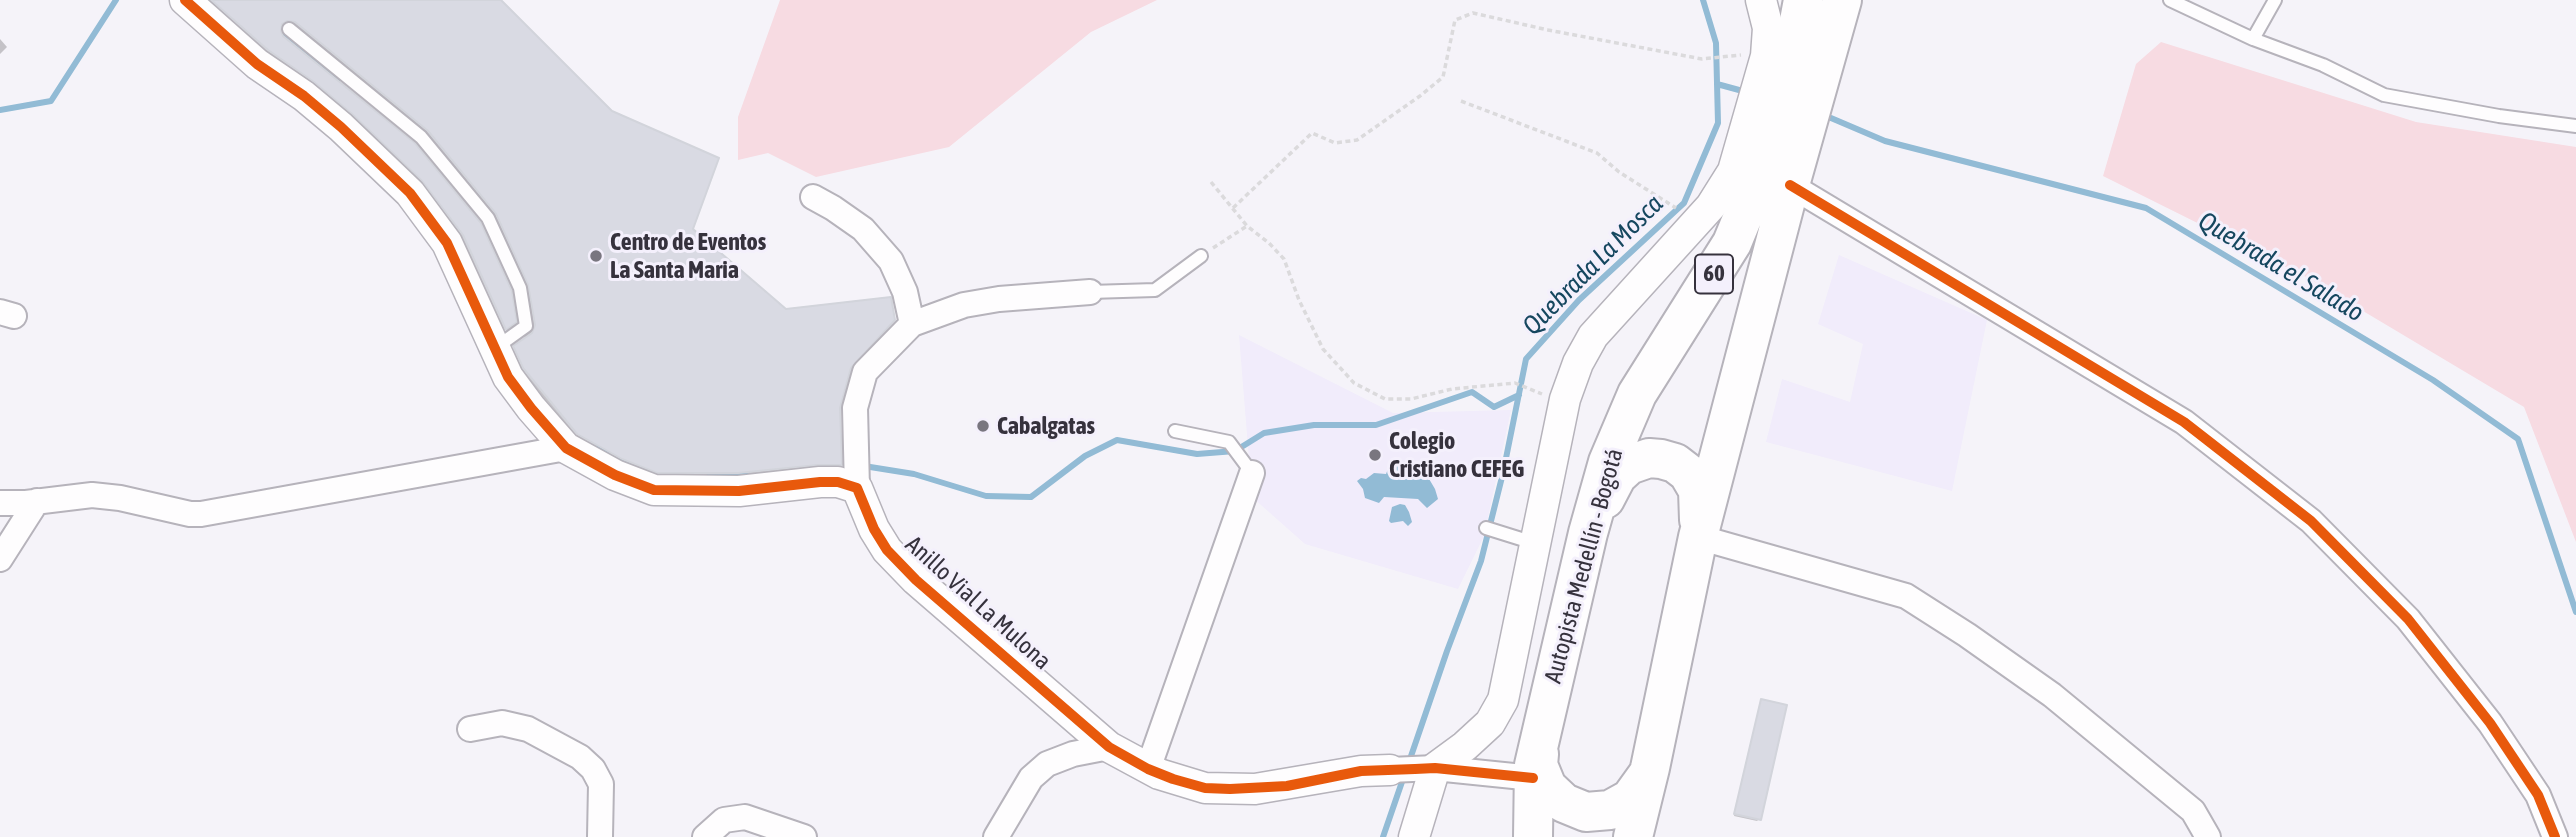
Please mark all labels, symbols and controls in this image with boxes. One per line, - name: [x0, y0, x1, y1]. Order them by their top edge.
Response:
- water label: Quebrada La Mosca: [1517, 189, 1669, 341]
- water label: Quebrada el Salado: [2193, 205, 2369, 329]
- place label: Centro de Eventos La Santa Maria: [610, 228, 766, 284]
- marker: Centro de Eventos La Santa Maria: [588, 248, 604, 264]
- road number: 60: [1695, 255, 1733, 294]
- place label: Cabalgatas: [997, 412, 1095, 440]
- marker: Cabalgatas: [975, 418, 991, 434]
- place label: Colegio Cristiano CEFEG: [1389, 427, 1524, 483]
- street label: Autopista Medellín - Bogotá: [1539, 446, 1629, 686]
- marker: Colegio Cristiano CEFEG: [1367, 447, 1383, 463]
- street label: Anillo Vial La Mulona: [899, 530, 1057, 676]

